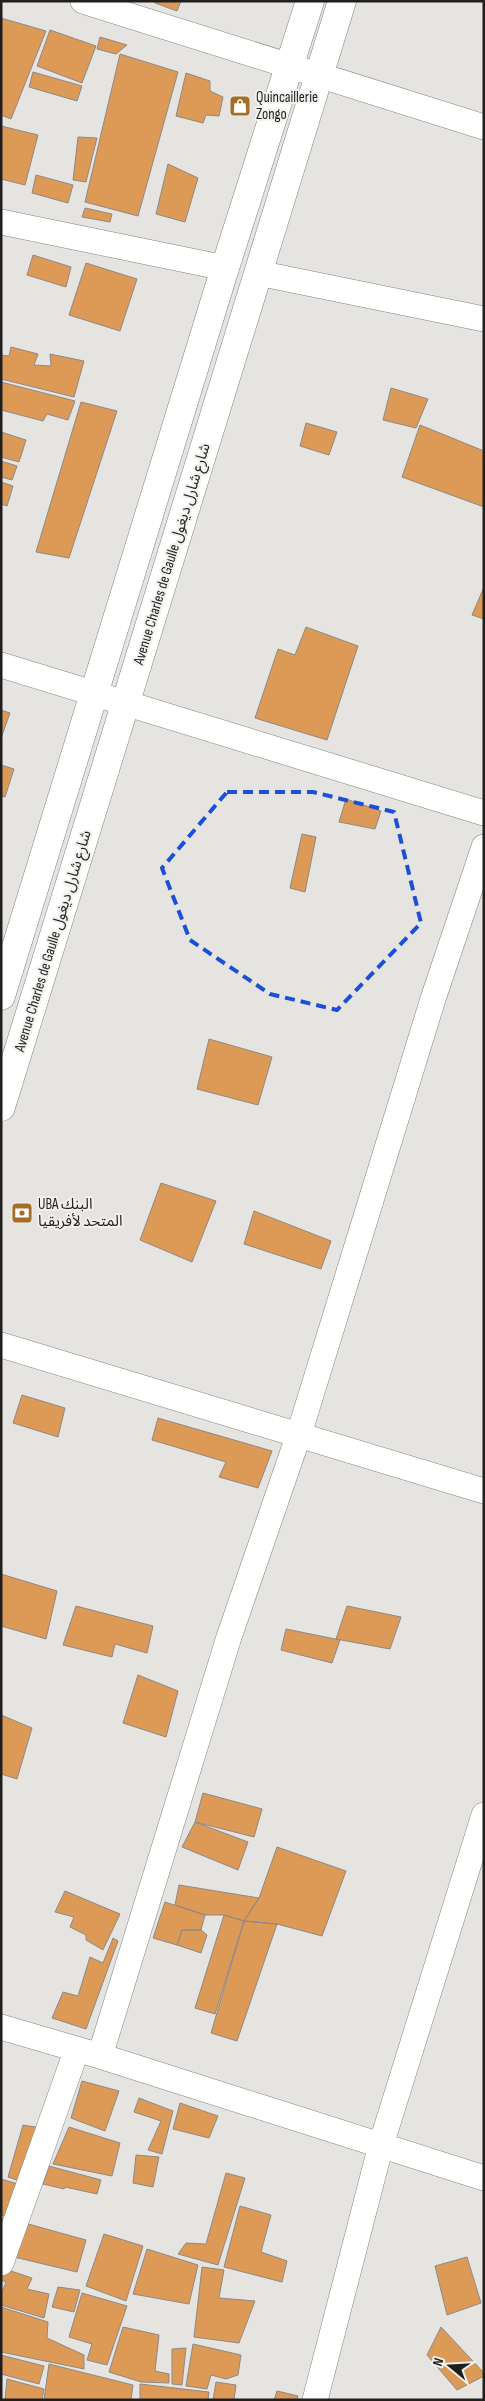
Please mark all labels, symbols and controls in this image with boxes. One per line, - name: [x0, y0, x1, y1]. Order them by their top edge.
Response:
- place label: Quincaillerie Zongo: [256, 88, 318, 124]
- shop icon: Quincaillerie Zongo: [228, 94, 252, 118]
- street label: Avenue Charles de Gaulle شارع شارل ديغول: [129, 441, 217, 669]
- street label: Avenue Charles de Gaulle شارع شارل ديغول: [10, 828, 98, 1056]
- place label: UBA البنك المتحد لأفريقيا: [38, 1195, 122, 1231]
- bank icon: UBA البنك المتحد لأفريقيا: [10, 1201, 34, 1225]
- north arrow: [425, 2341, 475, 2391]
- text: N: [429, 2356, 447, 2368]

